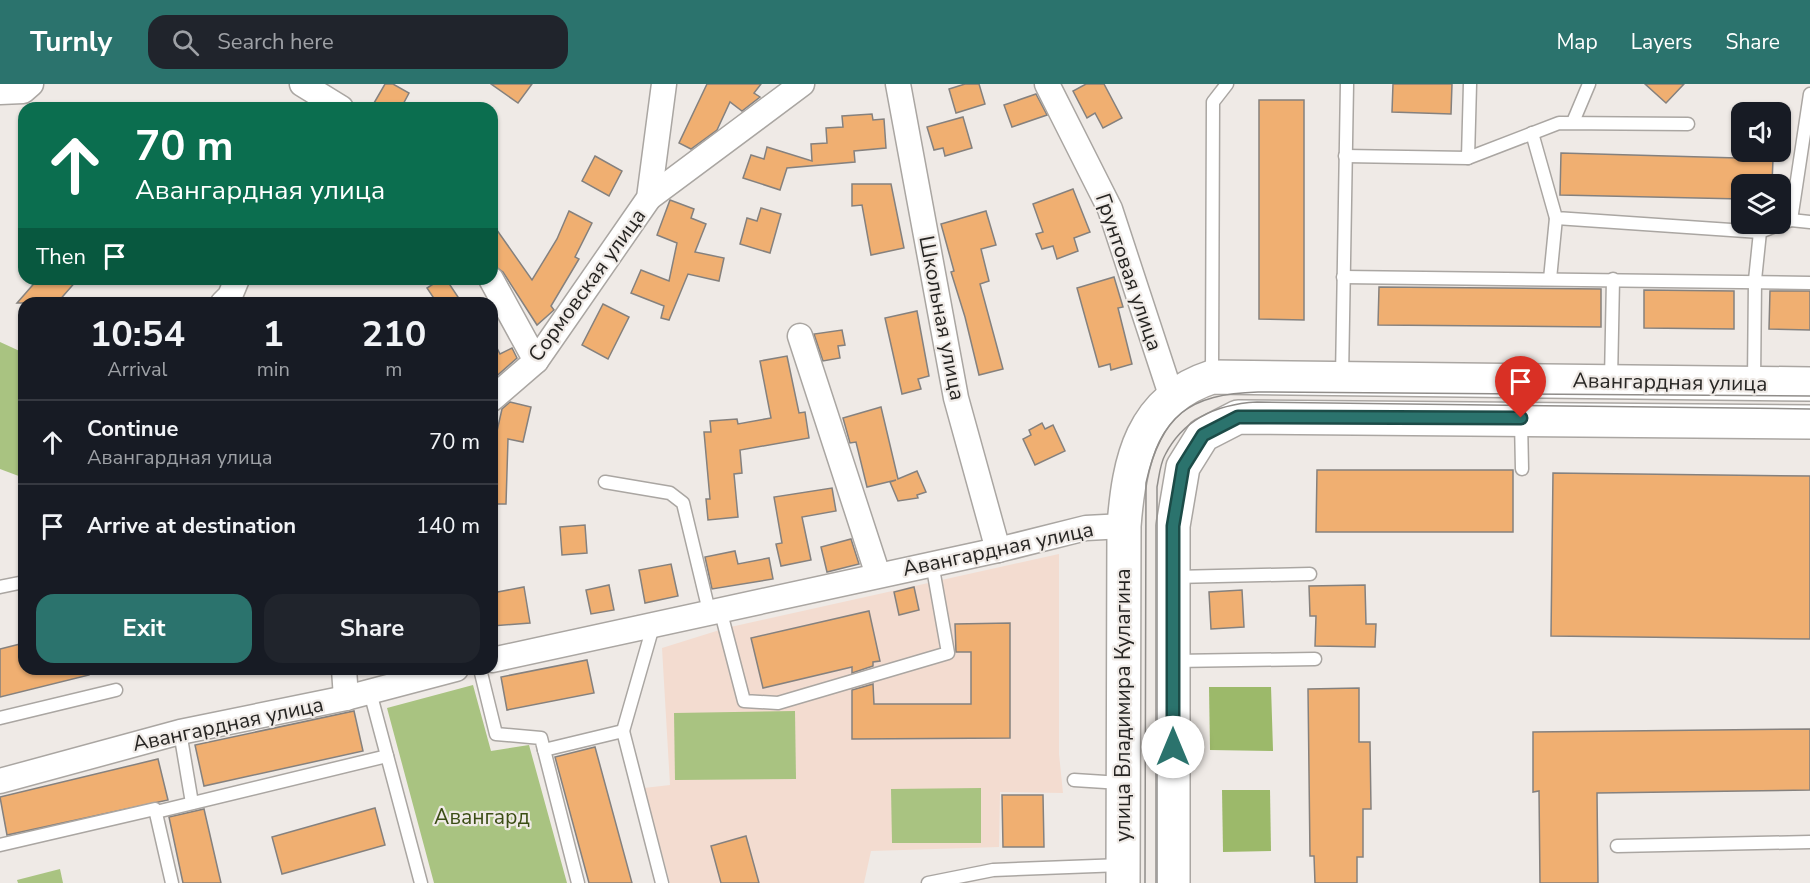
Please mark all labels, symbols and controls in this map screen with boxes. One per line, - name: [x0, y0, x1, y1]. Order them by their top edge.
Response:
- search box: [148, 15, 568, 69]
- text: Turnly: [30, 23, 112, 61]
- icon: search: [169, 26, 202, 59]
- text: Search here: [217, 27, 334, 57]
- text: Map: [1556, 28, 1598, 56]
- text: Layers: [1631, 28, 1692, 56]
- text: Share: [1725, 28, 1780, 56]
- map controls: [1731, 102, 1791, 234]
- button: sound: [1731, 102, 1791, 162]
- text: 70 m: [135, 118, 234, 175]
- icon: ahead: [36, 126, 114, 204]
- text: Авангардная улица: [135, 172, 385, 209]
- button: layers: [1731, 174, 1791, 234]
- street label: Грунтовая улица: [1089, 190, 1169, 354]
- street label: Сормовская улица: [522, 203, 652, 367]
- street label: Школьная улица: [912, 233, 972, 403]
- icon: arrive: [98, 240, 131, 273]
- text: Then: [36, 242, 86, 272]
- text: 10:54: [90, 310, 185, 359]
- text: 1: [262, 310, 284, 359]
- text: 210: [361, 310, 426, 359]
- text: Arrival: [107, 356, 167, 383]
- text: min: [257, 356, 290, 383]
- text: m: [385, 356, 402, 383]
- pin: [1495, 356, 1546, 418]
- icon: arrive: [1504, 365, 1537, 398]
- street label: Авангардная улица: [1572, 366, 1768, 398]
- text: Continue: [87, 414, 178, 444]
- icon: ahead: [36, 426, 69, 459]
- text: 70 m: [429, 427, 480, 457]
- text: Авангардная улица: [87, 444, 272, 471]
- icon: arrive: [36, 510, 69, 543]
- text: Arrive at destination: [87, 511, 296, 541]
- text: 140 m: [416, 511, 480, 541]
- street label: Авангардная улица: [900, 515, 1096, 583]
- street label: улица Владимира Кулагина: [1109, 568, 1137, 842]
- button: Exit: [36, 594, 252, 663]
- button: Share: [264, 594, 480, 663]
- street label: Авангардная улица: [130, 690, 326, 758]
- position arrow: [1141, 715, 1205, 779]
- park label: Авангард: [434, 803, 530, 831]

